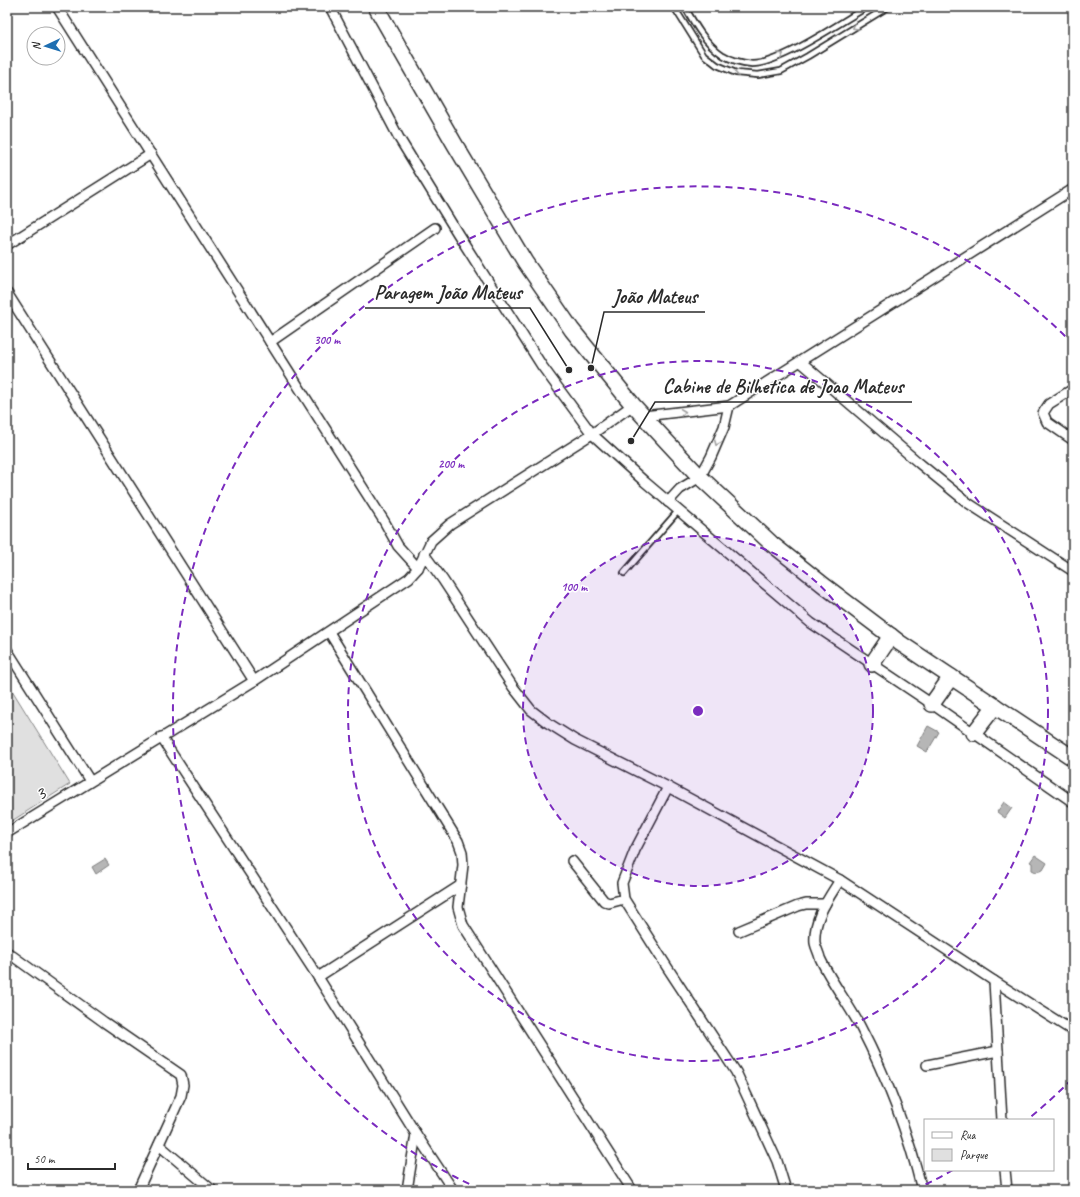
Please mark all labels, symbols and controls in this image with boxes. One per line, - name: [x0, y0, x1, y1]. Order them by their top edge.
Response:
- one-way arrow: [852, 23, 859, 30]
- north arrow: [26, 26, 66, 66]
- text: N: [29, 41, 43, 51]
- one-way arrow: [777, 52, 784, 60]
- one-way arrow: [734, 68, 741, 76]
- callout: Paragem João Mateus: [365, 276, 530, 308]
- text: Paragem João Mateus: [374, 280, 524, 305]
- callout: João Mateus: [604, 280, 705, 312]
- text: João Mateus: [611, 284, 699, 309]
- text: 300 m: [314, 332, 341, 348]
- callout: Cabine de Bilhetica de Joao Mateus: [655, 370, 912, 402]
- text: Cabine de Bilhetica de Joao Mateus: [663, 374, 905, 399]
- one-way arrow: [680, 408, 686, 417]
- one-way arrow: [714, 438, 722, 446]
- text: 200 m: [438, 456, 465, 472]
- text: 100 m: [561, 579, 588, 595]
- centre of rings: [691, 704, 705, 718]
- street label: 3: [31, 781, 52, 806]
- legend: [924, 1119, 1054, 1171]
- text: Rua: [960, 1127, 977, 1143]
- scale bar: [28, 1145, 115, 1171]
- text: Parque: [960, 1147, 989, 1163]
- text: 50 m: [34, 1151, 56, 1167]

